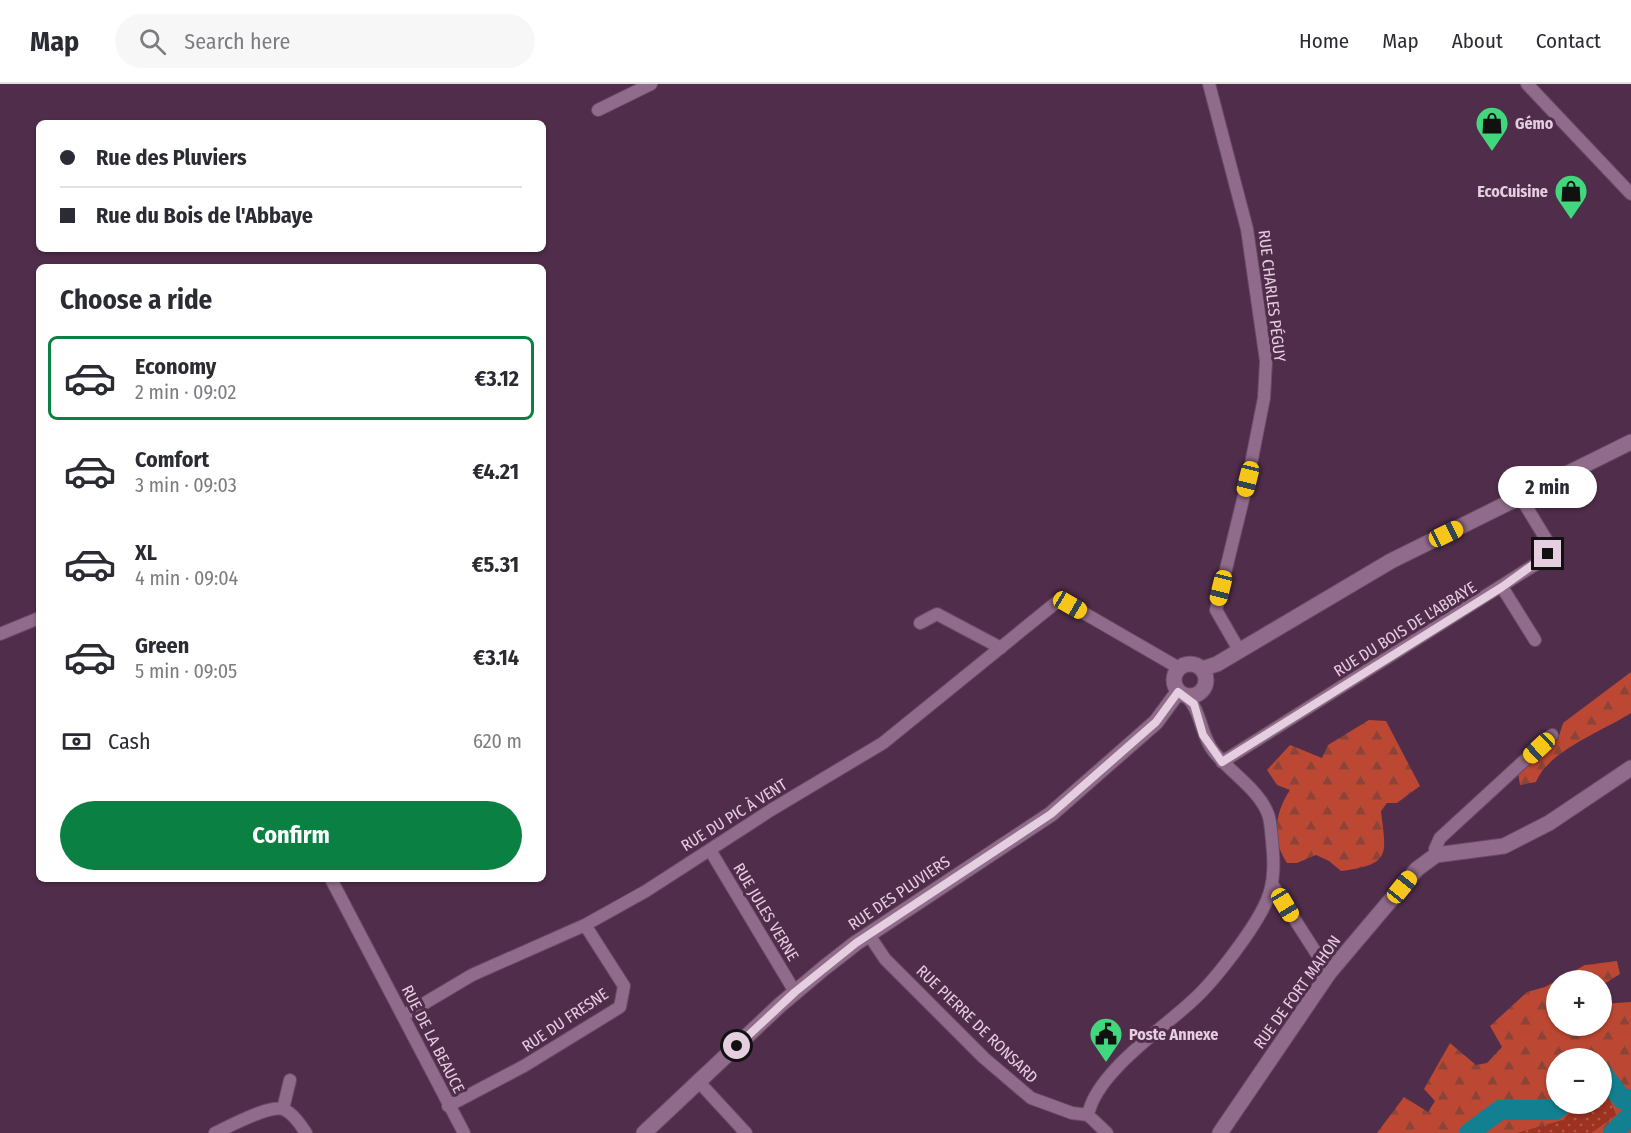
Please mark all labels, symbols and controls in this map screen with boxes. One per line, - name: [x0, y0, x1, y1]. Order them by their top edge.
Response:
- search box: [115, 14, 535, 68]
- text: Map: [30, 25, 79, 58]
- icon: search: [136, 25, 169, 58]
- text: Search here: [184, 28, 290, 55]
- text: Home: [1299, 28, 1349, 54]
- text: Map: [1382, 28, 1419, 54]
- text: About: [1452, 28, 1503, 54]
- text: Contact: [1536, 28, 1601, 54]
- shop icon: Gémo: [1474, 105, 1510, 152]
- place label: Gémo: [1515, 114, 1554, 133]
- text: Rue des Pluviers: [96, 144, 247, 171]
- shop icon: EcoCuisine: [1553, 173, 1589, 220]
- place label: EcoCuisine: [1477, 182, 1548, 201]
- text: Rue du Bois de l'Abbaye: [96, 202, 313, 229]
- street label: RUE CHARLES PÉGUY: [1254, 229, 1290, 363]
- text: Choose a ride: [60, 284, 212, 316]
- icon: car: [63, 351, 117, 405]
- text: Economy: [135, 353, 216, 380]
- text: €3.12: [474, 365, 519, 392]
- text: 2 min · 09:02: [135, 380, 236, 404]
- icon: car: [63, 444, 117, 498]
- text: Comfort: [135, 446, 209, 473]
- text: €4.21: [472, 458, 519, 485]
- car: [1235, 459, 1261, 499]
- callout: 2 min: [1498, 467, 1598, 509]
- text: 3 min · 09:03: [135, 473, 237, 497]
- text: 2 min: [1525, 475, 1570, 499]
- car: [1426, 518, 1466, 550]
- icon: car: [63, 537, 117, 591]
- text: XL: [135, 539, 157, 566]
- route end: [1534, 540, 1561, 567]
- text: €5.31: [472, 551, 519, 578]
- text: 4 min · 09:04: [135, 566, 238, 590]
- car: [1208, 568, 1234, 608]
- street label: RUE DU BOIS DE L'ABBAYE: [1330, 577, 1480, 681]
- car: [1050, 588, 1090, 622]
- icon: car: [63, 630, 117, 684]
- text: Green: [135, 632, 189, 659]
- text: €3.14: [473, 644, 519, 671]
- text: 5 min · 09:05: [135, 659, 237, 683]
- icon: cash: [60, 725, 93, 758]
- text: Cash: [108, 728, 151, 755]
- text: 620 m: [473, 729, 522, 753]
- car: [1520, 729, 1558, 767]
- street label: RUE DU PIC À VENT: [678, 775, 791, 855]
- button: Confirm: [60, 801, 522, 870]
- street label: RUE DES PLUVIERS: [845, 852, 953, 934]
- street label: RUE JULES VERNE: [729, 860, 803, 964]
- car: [1384, 867, 1420, 907]
- car: [1268, 885, 1302, 925]
- street label: RUE DE FORT MAHON: [1250, 932, 1344, 1052]
- street label: RUE PIERRE DE RONSARD: [912, 961, 1042, 1087]
- map controls: [1546, 970, 1612, 1114]
- button: +: [1546, 970, 1612, 1036]
- street label: RUE DE LA BEAUCE: [398, 982, 468, 1096]
- street label: RUE DU FRESNE: [518, 984, 612, 1056]
- public building icon: Poste Annexe: [1088, 1016, 1124, 1063]
- place label: Poste Annexe: [1129, 1025, 1218, 1044]
- route start: [723, 1032, 750, 1059]
- button: −: [1546, 1048, 1612, 1114]

